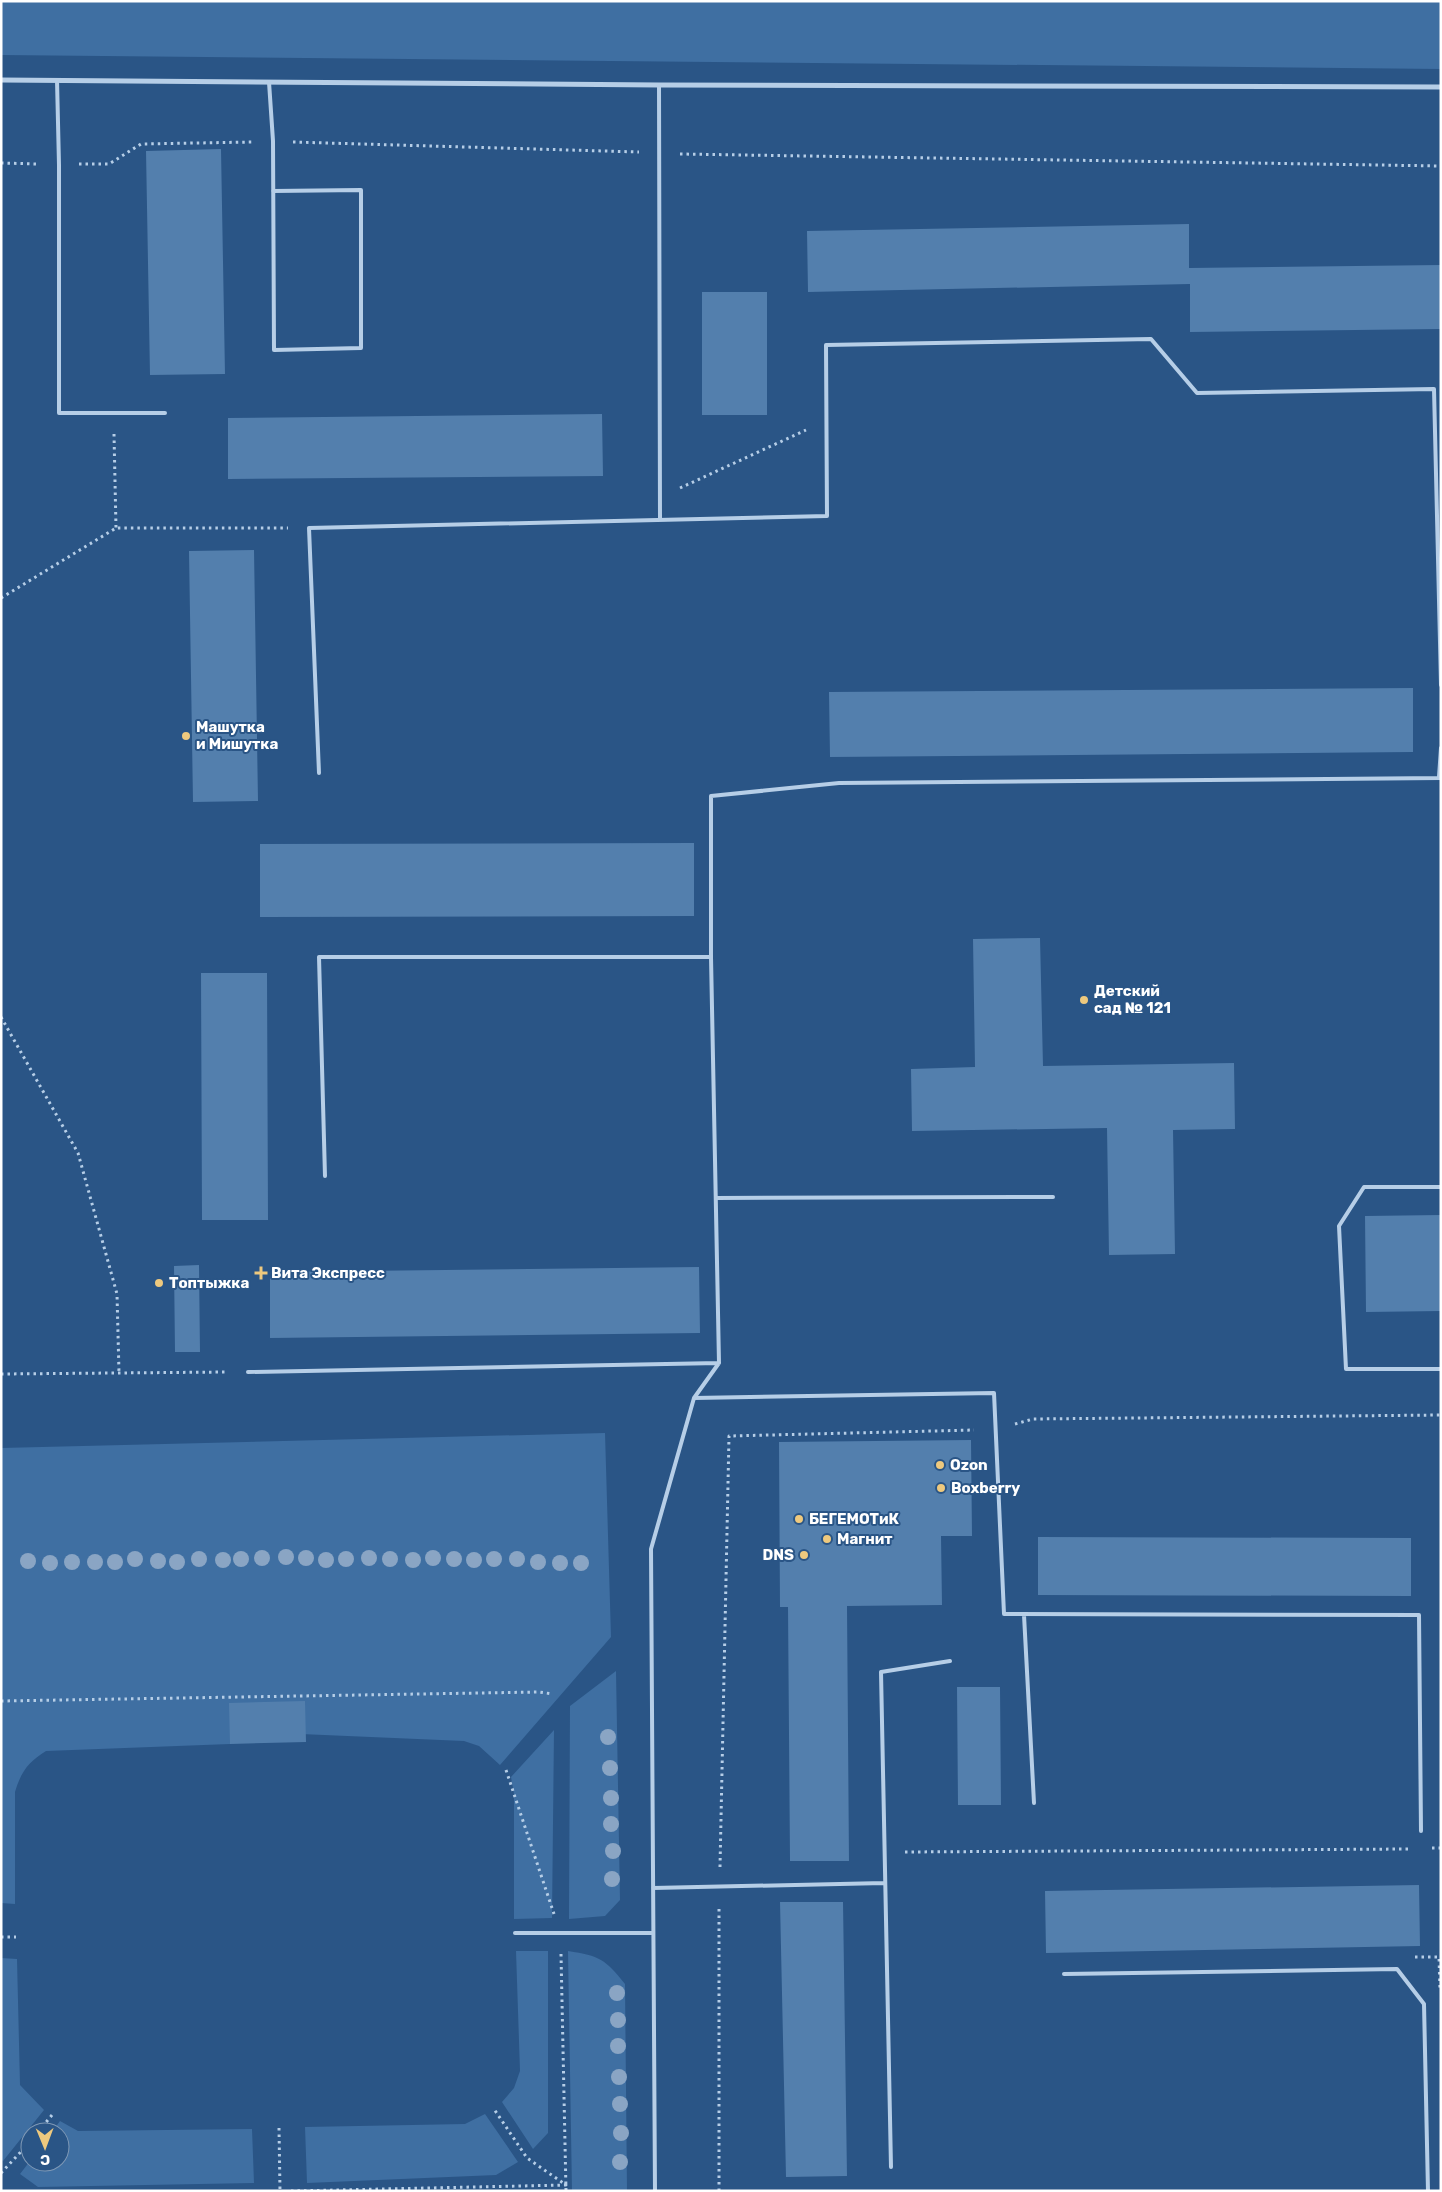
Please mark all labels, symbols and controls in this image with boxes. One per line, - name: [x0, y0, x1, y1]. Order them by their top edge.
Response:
- place label: Машутка и Мишутка: [196, 718, 278, 753]
- marker: Машутка и Мишутка: [180, 730, 192, 742]
- place label: Детский сад № 121: [1094, 982, 1171, 1017]
- marker: Детский сад № 121: [1078, 994, 1090, 1006]
- place label: Вита Экспресс: [271, 1264, 385, 1282]
- marker: Вита Экспресс: [255, 1267, 267, 1279]
- place label: Топтыжка: [169, 1274, 249, 1292]
- marker: Топтыжка: [153, 1277, 165, 1289]
- place label: Ozon: [950, 1456, 988, 1474]
- marker: Ozon: [934, 1459, 946, 1471]
- place label: Boxberry: [951, 1479, 1020, 1497]
- marker: Boxberry: [935, 1482, 947, 1494]
- place label: БЕГЕМОТиК: [809, 1510, 900, 1528]
- marker: БЕГЕМОТиК: [793, 1513, 805, 1525]
- place label: Магнит: [837, 1530, 893, 1548]
- marker: Магнит: [821, 1533, 833, 1545]
- place label: DNS: [763, 1546, 794, 1564]
- marker: DNS: [798, 1549, 810, 1561]
- north arrow: [20, 2122, 70, 2172]
- text: С: [40, 2151, 50, 2168]

